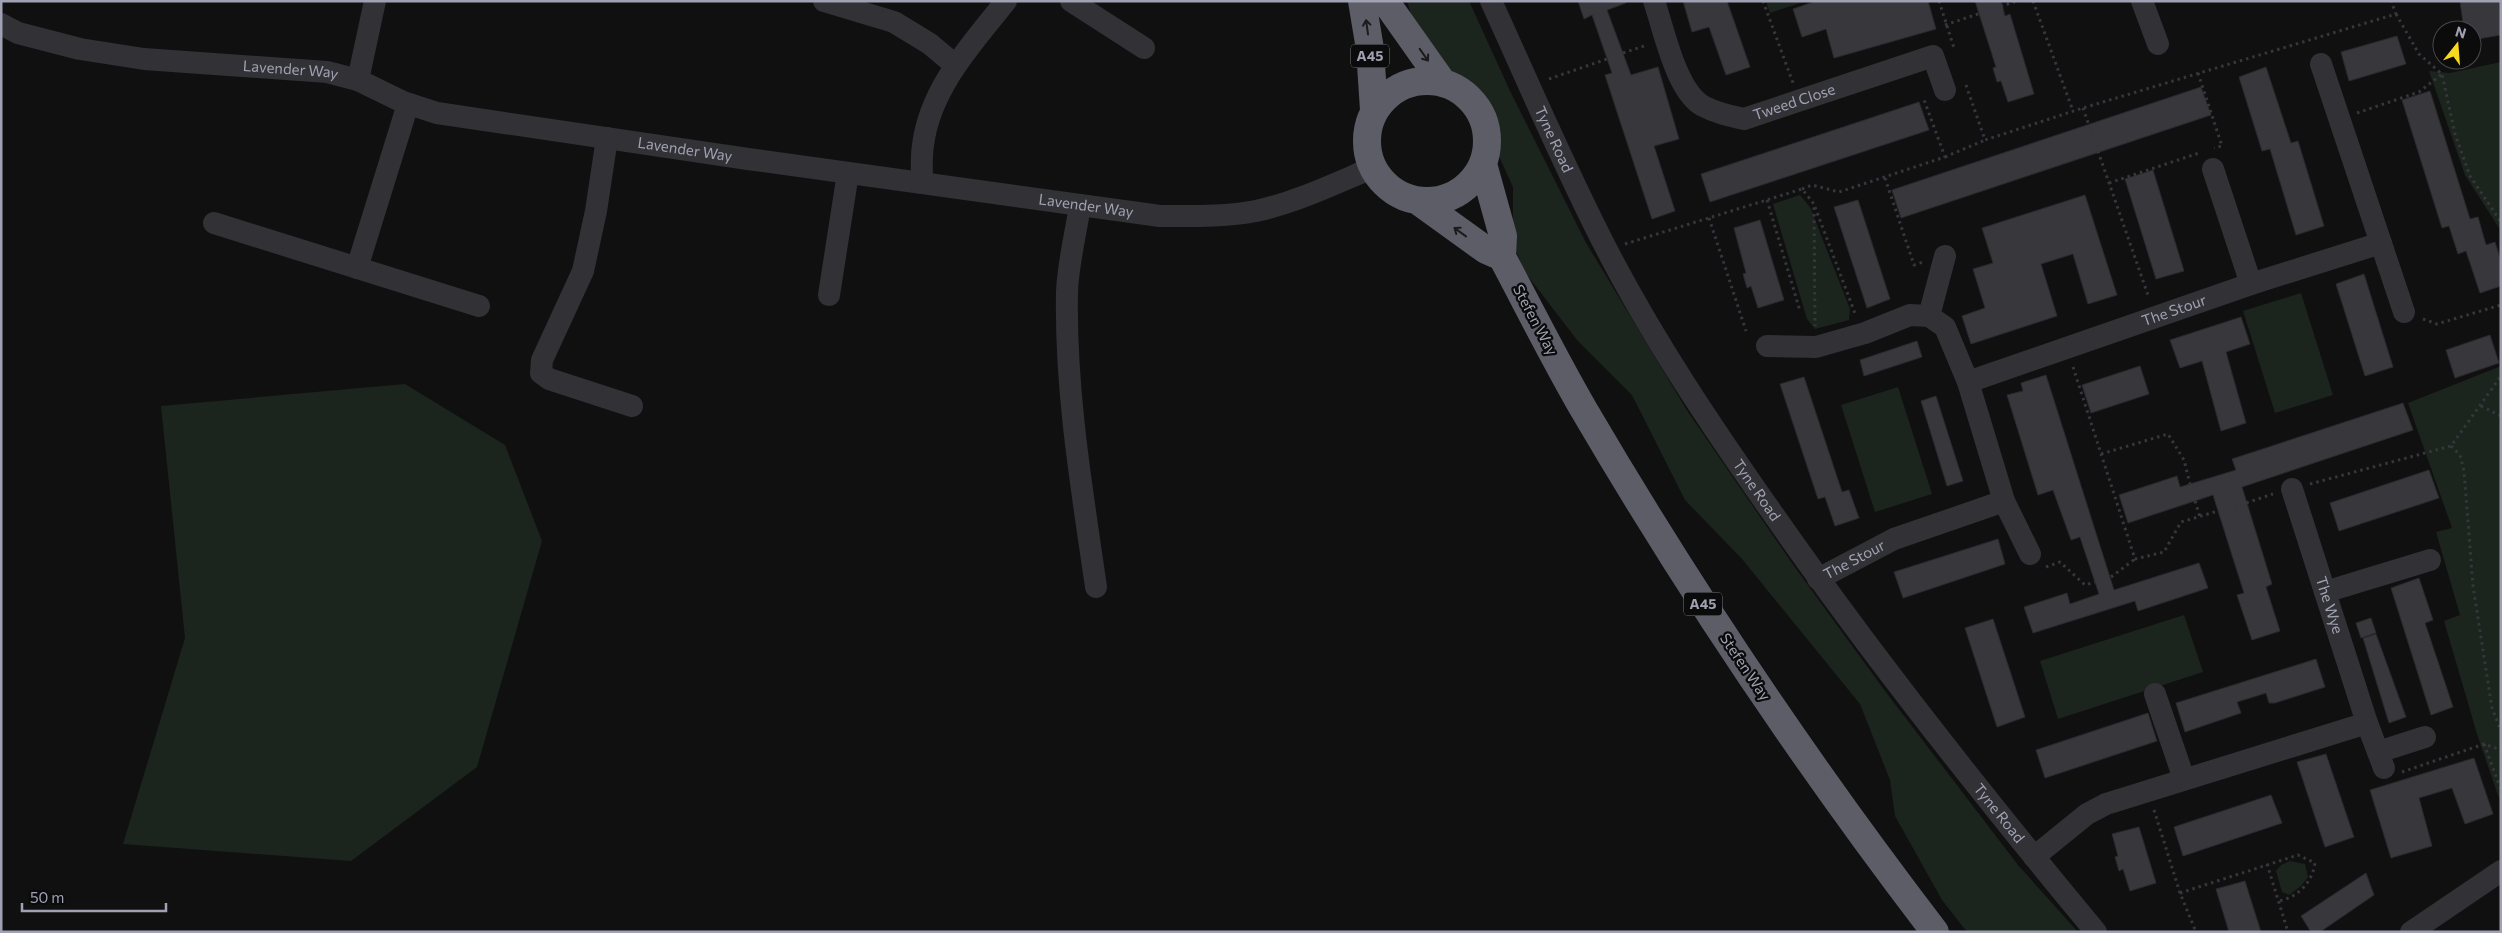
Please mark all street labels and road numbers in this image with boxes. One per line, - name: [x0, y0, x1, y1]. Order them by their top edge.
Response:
- road number: A45: [1351, 44, 1389, 68]
- street label: Lavender Way: [242, 56, 341, 83]
- street label: Tweed Close: [1750, 79, 1837, 123]
- street label: Tyne Road: [1532, 103, 1578, 175]
- street label: Lavender Way: [636, 133, 734, 165]
- street label: Lavender Way: [1038, 189, 1135, 220]
- street label: Stefen Way: [1510, 281, 1562, 358]
- street label: The Stour: [2139, 290, 2208, 329]
- street label: Tyne Road: [1730, 456, 1785, 524]
- street label: The Stour: [1820, 535, 1888, 583]
- street label: The Wye: [2313, 574, 2348, 636]
- road number: A45: [1684, 592, 1722, 616]
- street label: Stefen Way: [1717, 629, 1775, 704]
- street label: Tyne Road: [1971, 780, 2029, 846]

